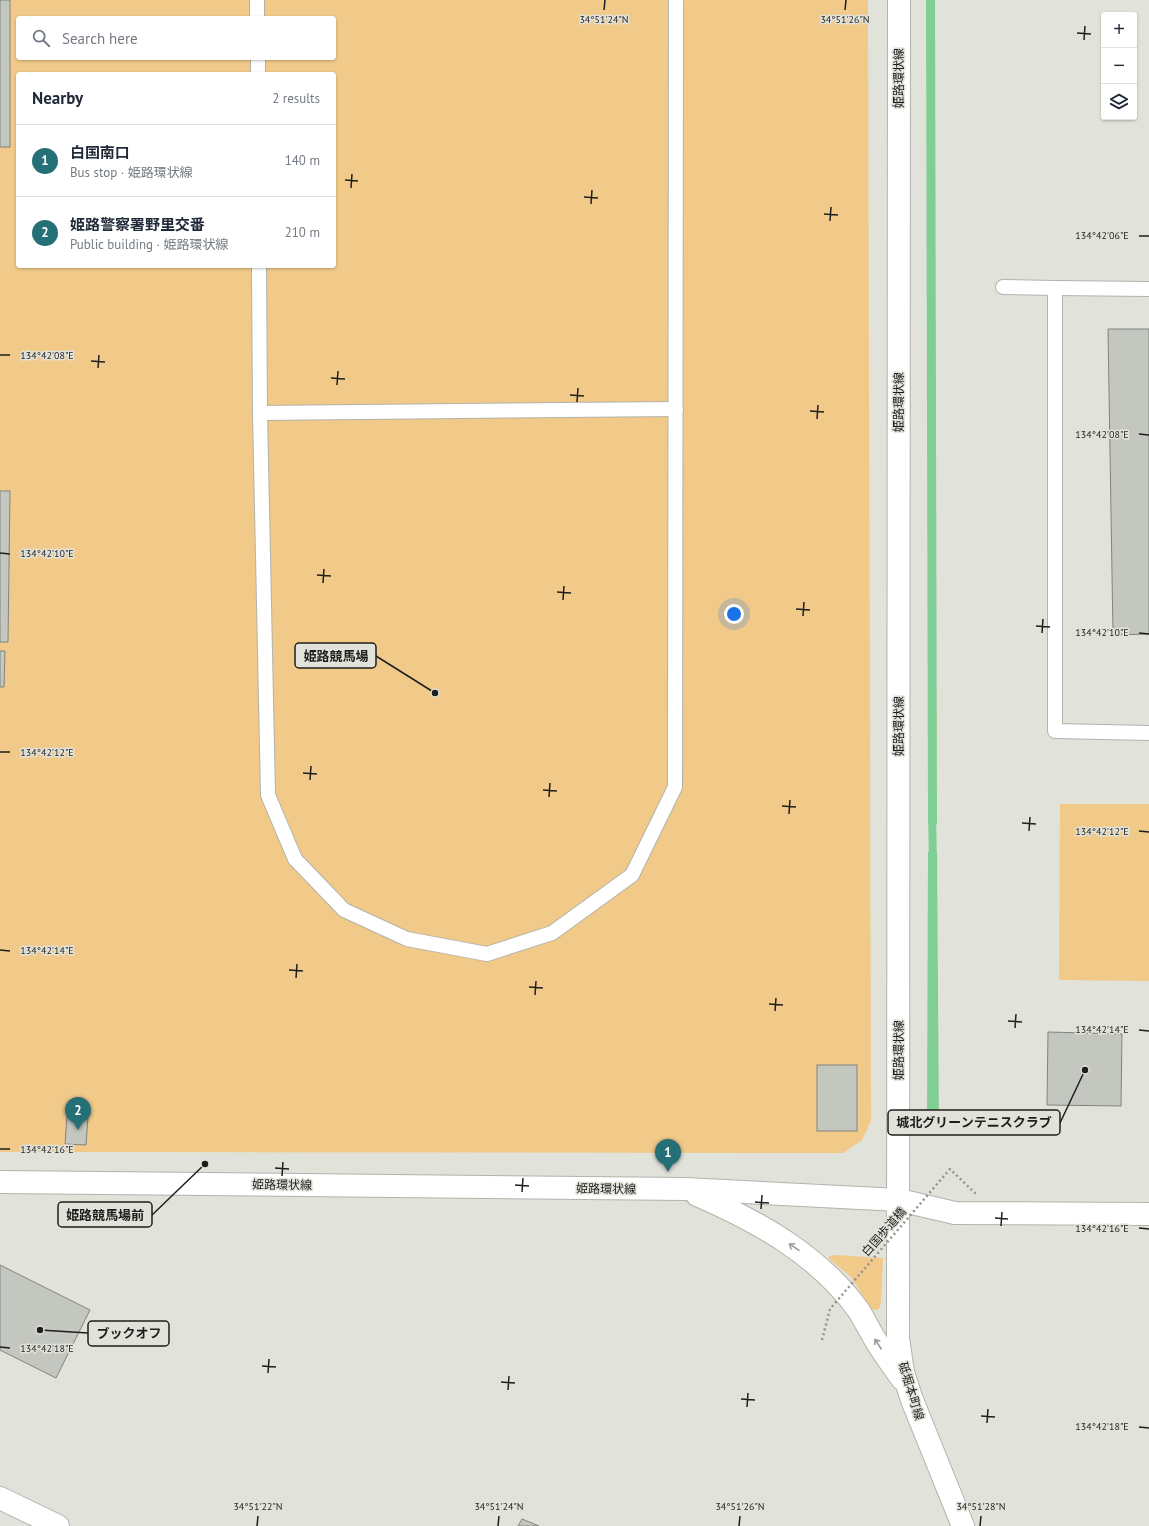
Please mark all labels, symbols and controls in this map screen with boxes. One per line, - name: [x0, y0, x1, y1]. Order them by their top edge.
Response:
- map controls: [1101, 12, 1137, 120]
- button: +: [1101, 12, 1137, 48]
- text: 34°51'24"N: [579, 13, 629, 26]
- text: 34°51'26"N: [820, 13, 870, 26]
- search box: [16, 16, 336, 60]
- icon: search: [30, 27, 52, 49]
- text: Search here: [62, 29, 138, 48]
- street label: 姫路環状線: [891, 48, 906, 108]
- button: −: [1101, 48, 1137, 84]
- button: layers: [1101, 84, 1137, 120]
- text: Nearby: [32, 87, 83, 109]
- text: 2 results: [272, 90, 320, 107]
- text: 白国南口: [70, 143, 130, 162]
- text: 1: [41, 152, 49, 169]
- text: 140 m: [285, 152, 320, 169]
- text: Bus stop · 姫路環状線: [70, 164, 193, 181]
- text: 姫路警察署野里交番: [70, 215, 205, 234]
- text: 2: [41, 224, 49, 241]
- text: 210 m: [285, 224, 320, 241]
- text: 134°42'06"E: [1075, 229, 1129, 242]
- text: Public building · 姫路環状線: [70, 236, 228, 253]
- text: 134°42'08"E: [20, 349, 74, 362]
- street label: 姫路環状線: [891, 372, 906, 432]
- text: 134°42'08"E: [1075, 428, 1129, 441]
- text: 134°42'10"E: [20, 547, 74, 560]
- your location: [724, 604, 744, 624]
- text: 134°42'10"E: [1075, 626, 1129, 639]
- callout: 姫路競馬場: [295, 643, 376, 668]
- text: 姫路競馬場: [303, 648, 369, 665]
- street label: 姫路環状線: [891, 696, 906, 756]
- text: 134°42'12"E: [20, 746, 74, 759]
- text: 134°42'12"E: [1075, 825, 1129, 838]
- text: 134°42'14"E: [20, 944, 74, 957]
- street label: 姫路環状線: [891, 1020, 906, 1080]
- text: 134°42'14"E: [1075, 1023, 1129, 1036]
- pin: 2: [65, 1097, 91, 1130]
- callout: 城北グリーンテニスクラブ: [888, 1110, 1060, 1135]
- text: 城北グリーンテニスクラブ: [896, 1114, 1052, 1131]
- pin: 1: [655, 1139, 681, 1172]
- text: 134°42'16"E: [20, 1143, 74, 1156]
- street label: 姫路環状線: [252, 1176, 312, 1193]
- street label: 姫路環状線: [576, 1180, 636, 1197]
- callout: 姫路競馬場前: [58, 1202, 152, 1227]
- street label: 白国歩道橋: [858, 1204, 909, 1259]
- text: 姫路競馬場前: [66, 1207, 144, 1224]
- text: 134°42'16"E: [1075, 1222, 1129, 1235]
- one-way arrow: [789, 1243, 800, 1251]
- callout: ブックオフ: [88, 1321, 169, 1346]
- text: ブックオフ: [96, 1325, 162, 1342]
- one-way arrow: [874, 1339, 882, 1350]
- text: 134°42'18"E: [20, 1342, 74, 1355]
- street label: 砥堀本町線: [896, 1360, 927, 1422]
- text: 134°42'18"E: [1075, 1420, 1129, 1433]
- text: 34°51'22"N: [233, 1500, 283, 1513]
- text: 34°51'24"N: [474, 1500, 524, 1513]
- text: 34°51'26"N: [715, 1500, 765, 1513]
- text: 34°51'28"N: [956, 1500, 1006, 1513]

